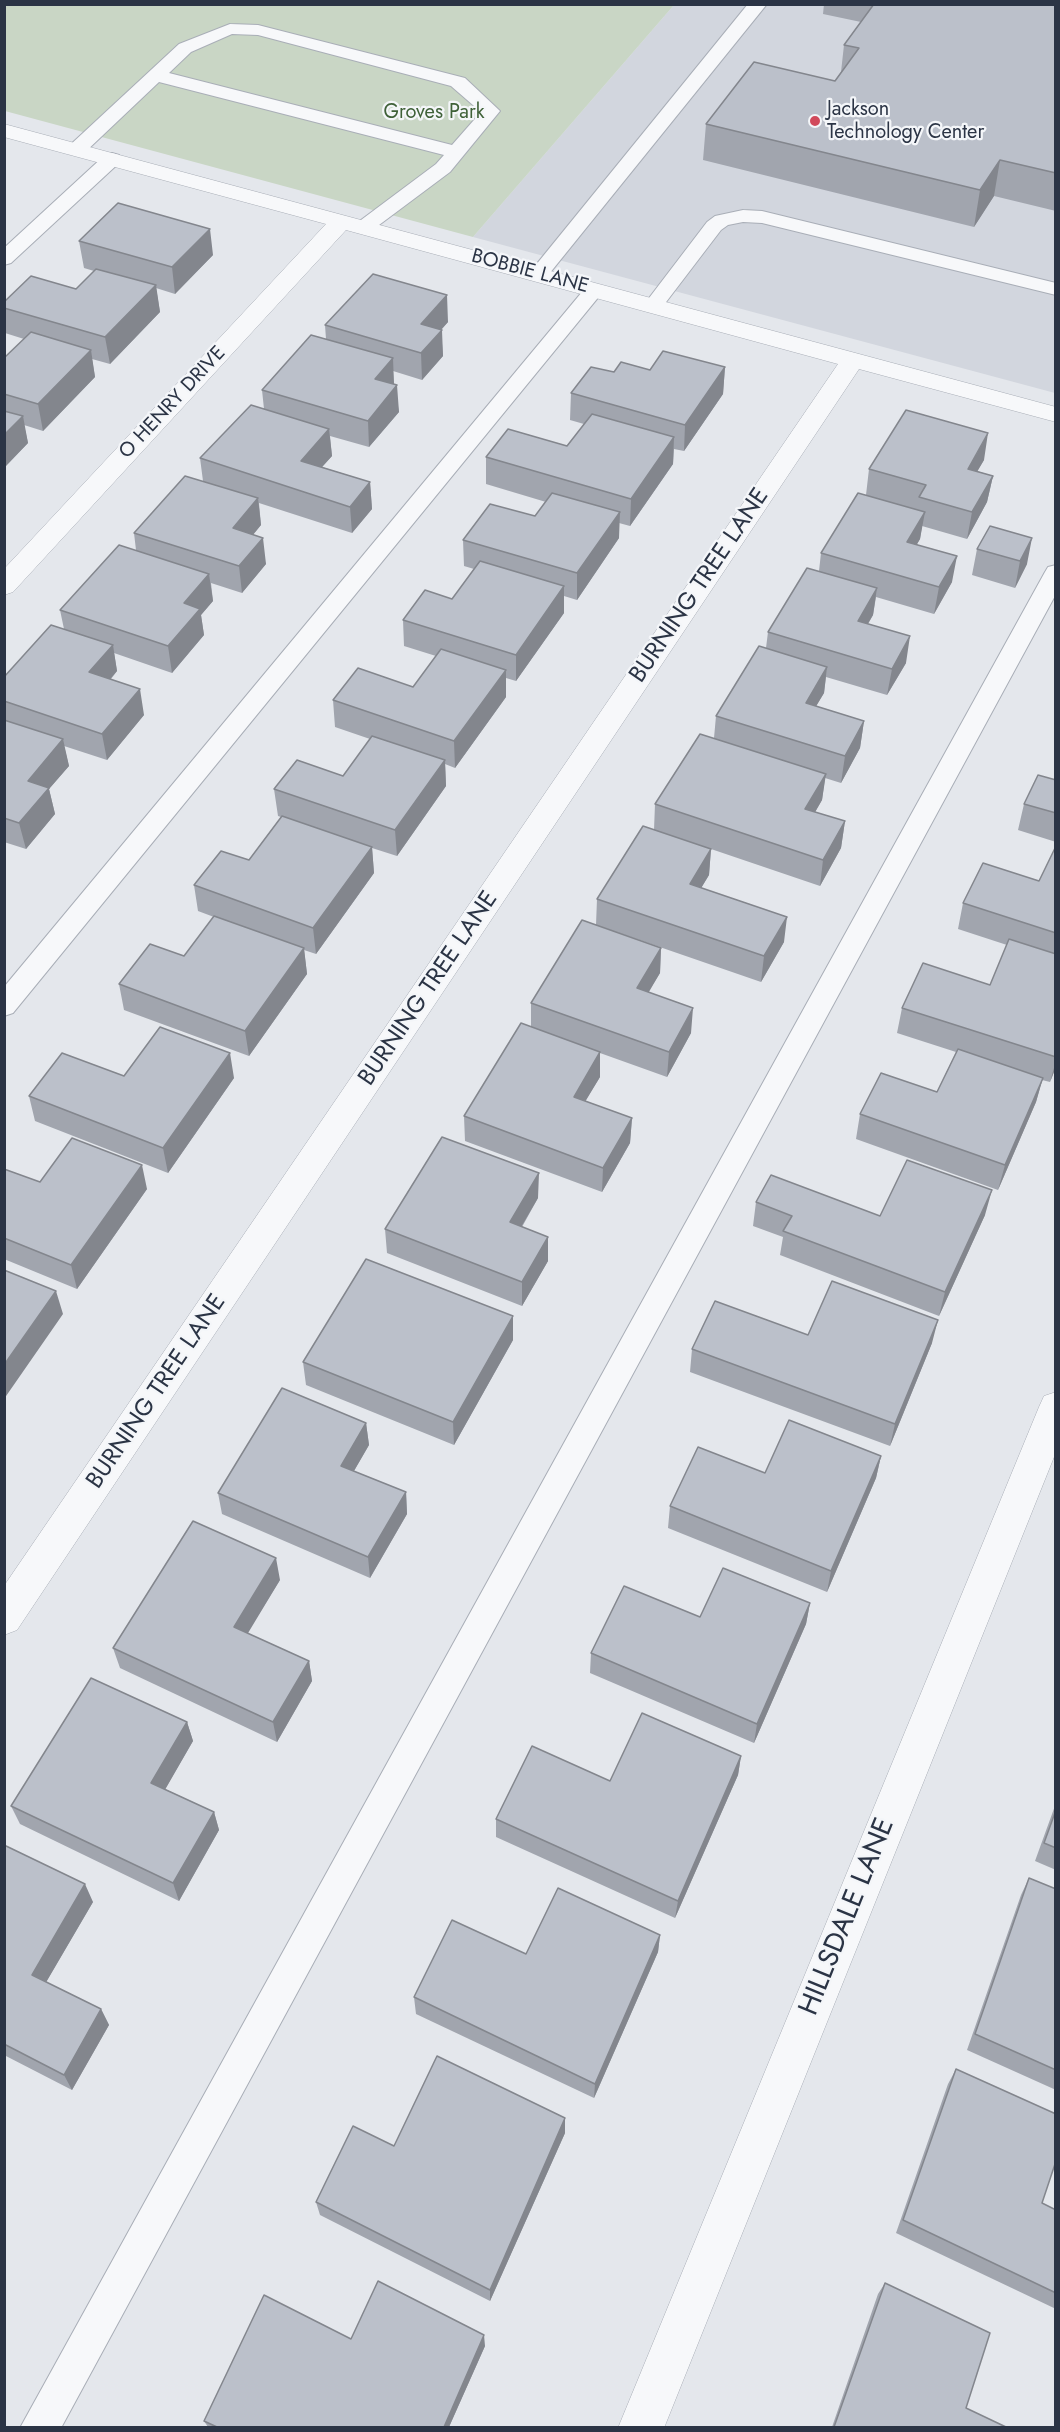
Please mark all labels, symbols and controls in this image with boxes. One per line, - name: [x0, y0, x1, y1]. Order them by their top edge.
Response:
- place label: Jackson Technology Center: [827, 98, 984, 145]
- park label: Groves Park: [383, 101, 485, 125]
- marker: Jackson Technology Center: [808, 114, 822, 128]
- street label: BOBBIE LANE: [469, 245, 591, 299]
- street label: O HENRY DRIVE: [115, 342, 231, 464]
- street label: BURNING TREE LANE: [624, 483, 776, 689]
- street label: BURNING TREE LANE: [353, 886, 505, 1092]
- street label: BURNING TREE LANE: [81, 1289, 233, 1495]
- street label: HILLSDALE LANE: [793, 1814, 903, 2020]

